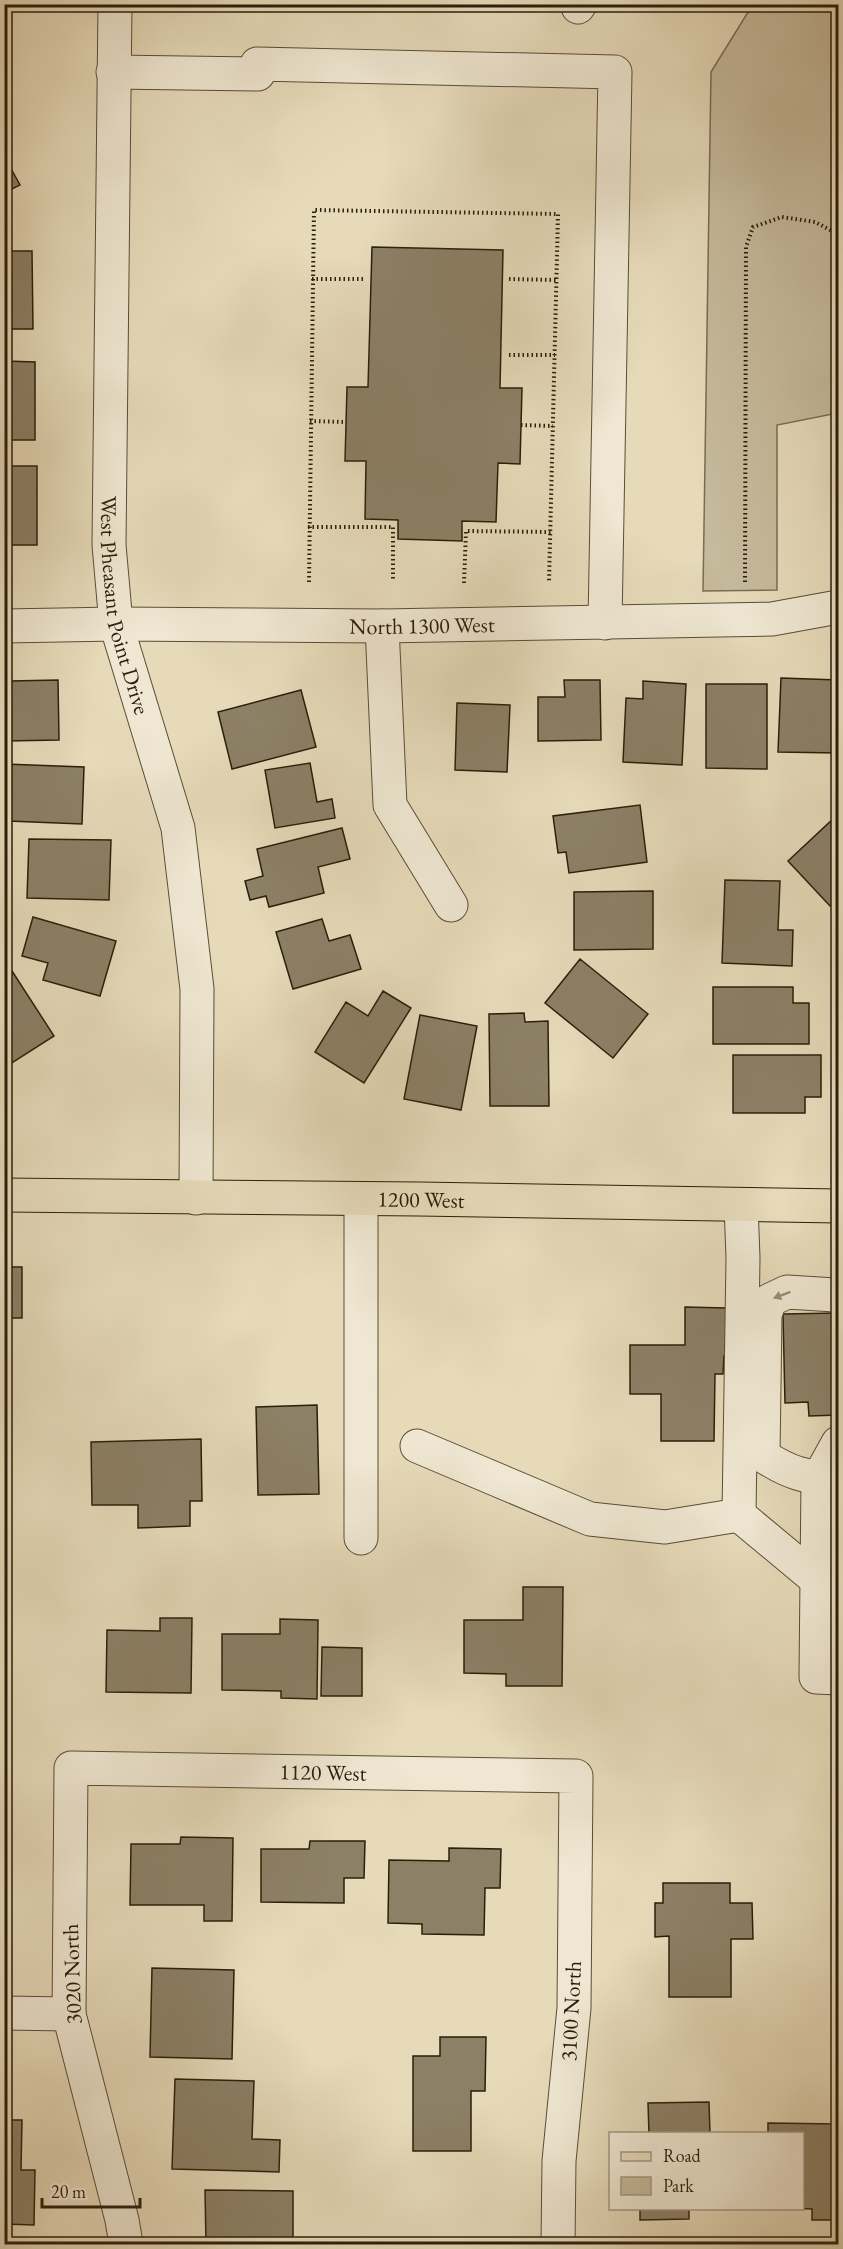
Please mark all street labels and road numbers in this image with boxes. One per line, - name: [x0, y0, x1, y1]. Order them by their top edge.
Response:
- street label: West Pheasant Point Drive: [94, 496, 157, 718]
- street label: North 1300 West: [349, 609, 495, 641]
- street label: 1200 West: [377, 1184, 465, 1214]
- street label: 1120 West: [279, 1757, 367, 1787]
- street label: 3020 North: [56, 1923, 88, 2025]
- street label: 3100 North: [554, 1960, 588, 2062]

